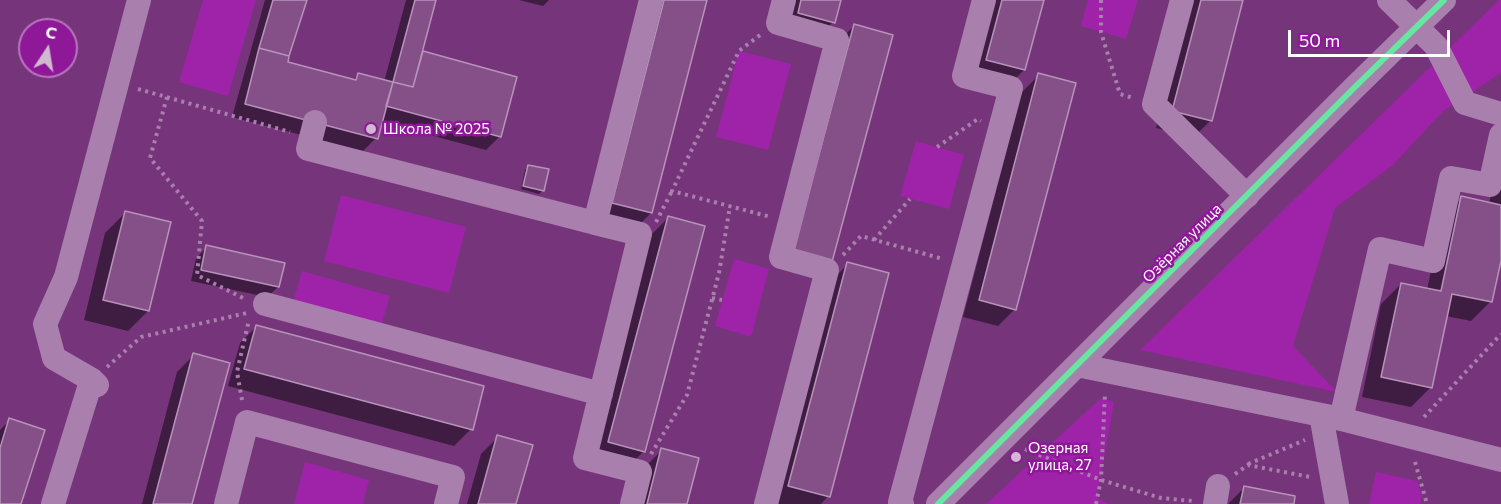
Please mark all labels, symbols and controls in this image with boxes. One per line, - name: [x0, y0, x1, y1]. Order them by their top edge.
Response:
- north arrow: [18, 18, 78, 78]
- scale bar: [1291, 18, 1453, 56]
- text: С: [44, 21, 59, 42]
- text: 50 m: [1299, 29, 1340, 51]
- place label: Школа № 2025: [383, 120, 490, 138]
- marker: Школа № 2025: [364, 122, 378, 136]
- street label: Озёрная улица: [1139, 200, 1225, 286]
- place label: Озерная улица, 27: [1028, 439, 1092, 474]
- marker: Озерная улица, 27: [1009, 450, 1023, 464]

